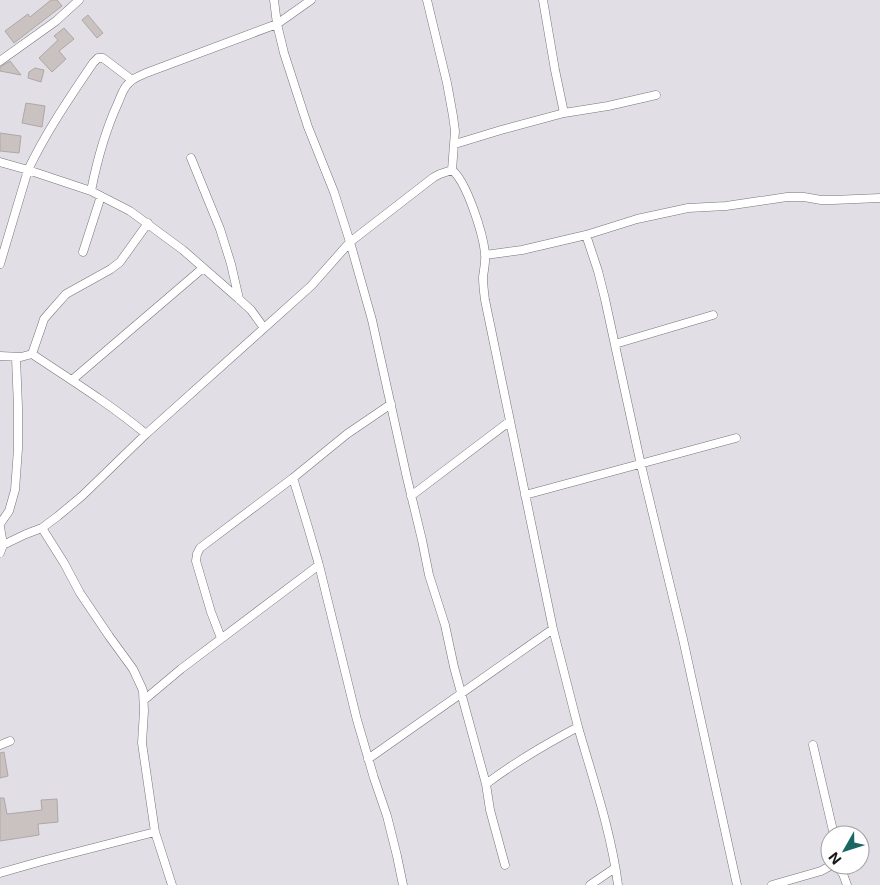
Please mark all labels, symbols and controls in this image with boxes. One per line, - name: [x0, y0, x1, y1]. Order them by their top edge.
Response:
- north arrow: [820, 825, 870, 875]
- text: N: [825, 849, 844, 868]

